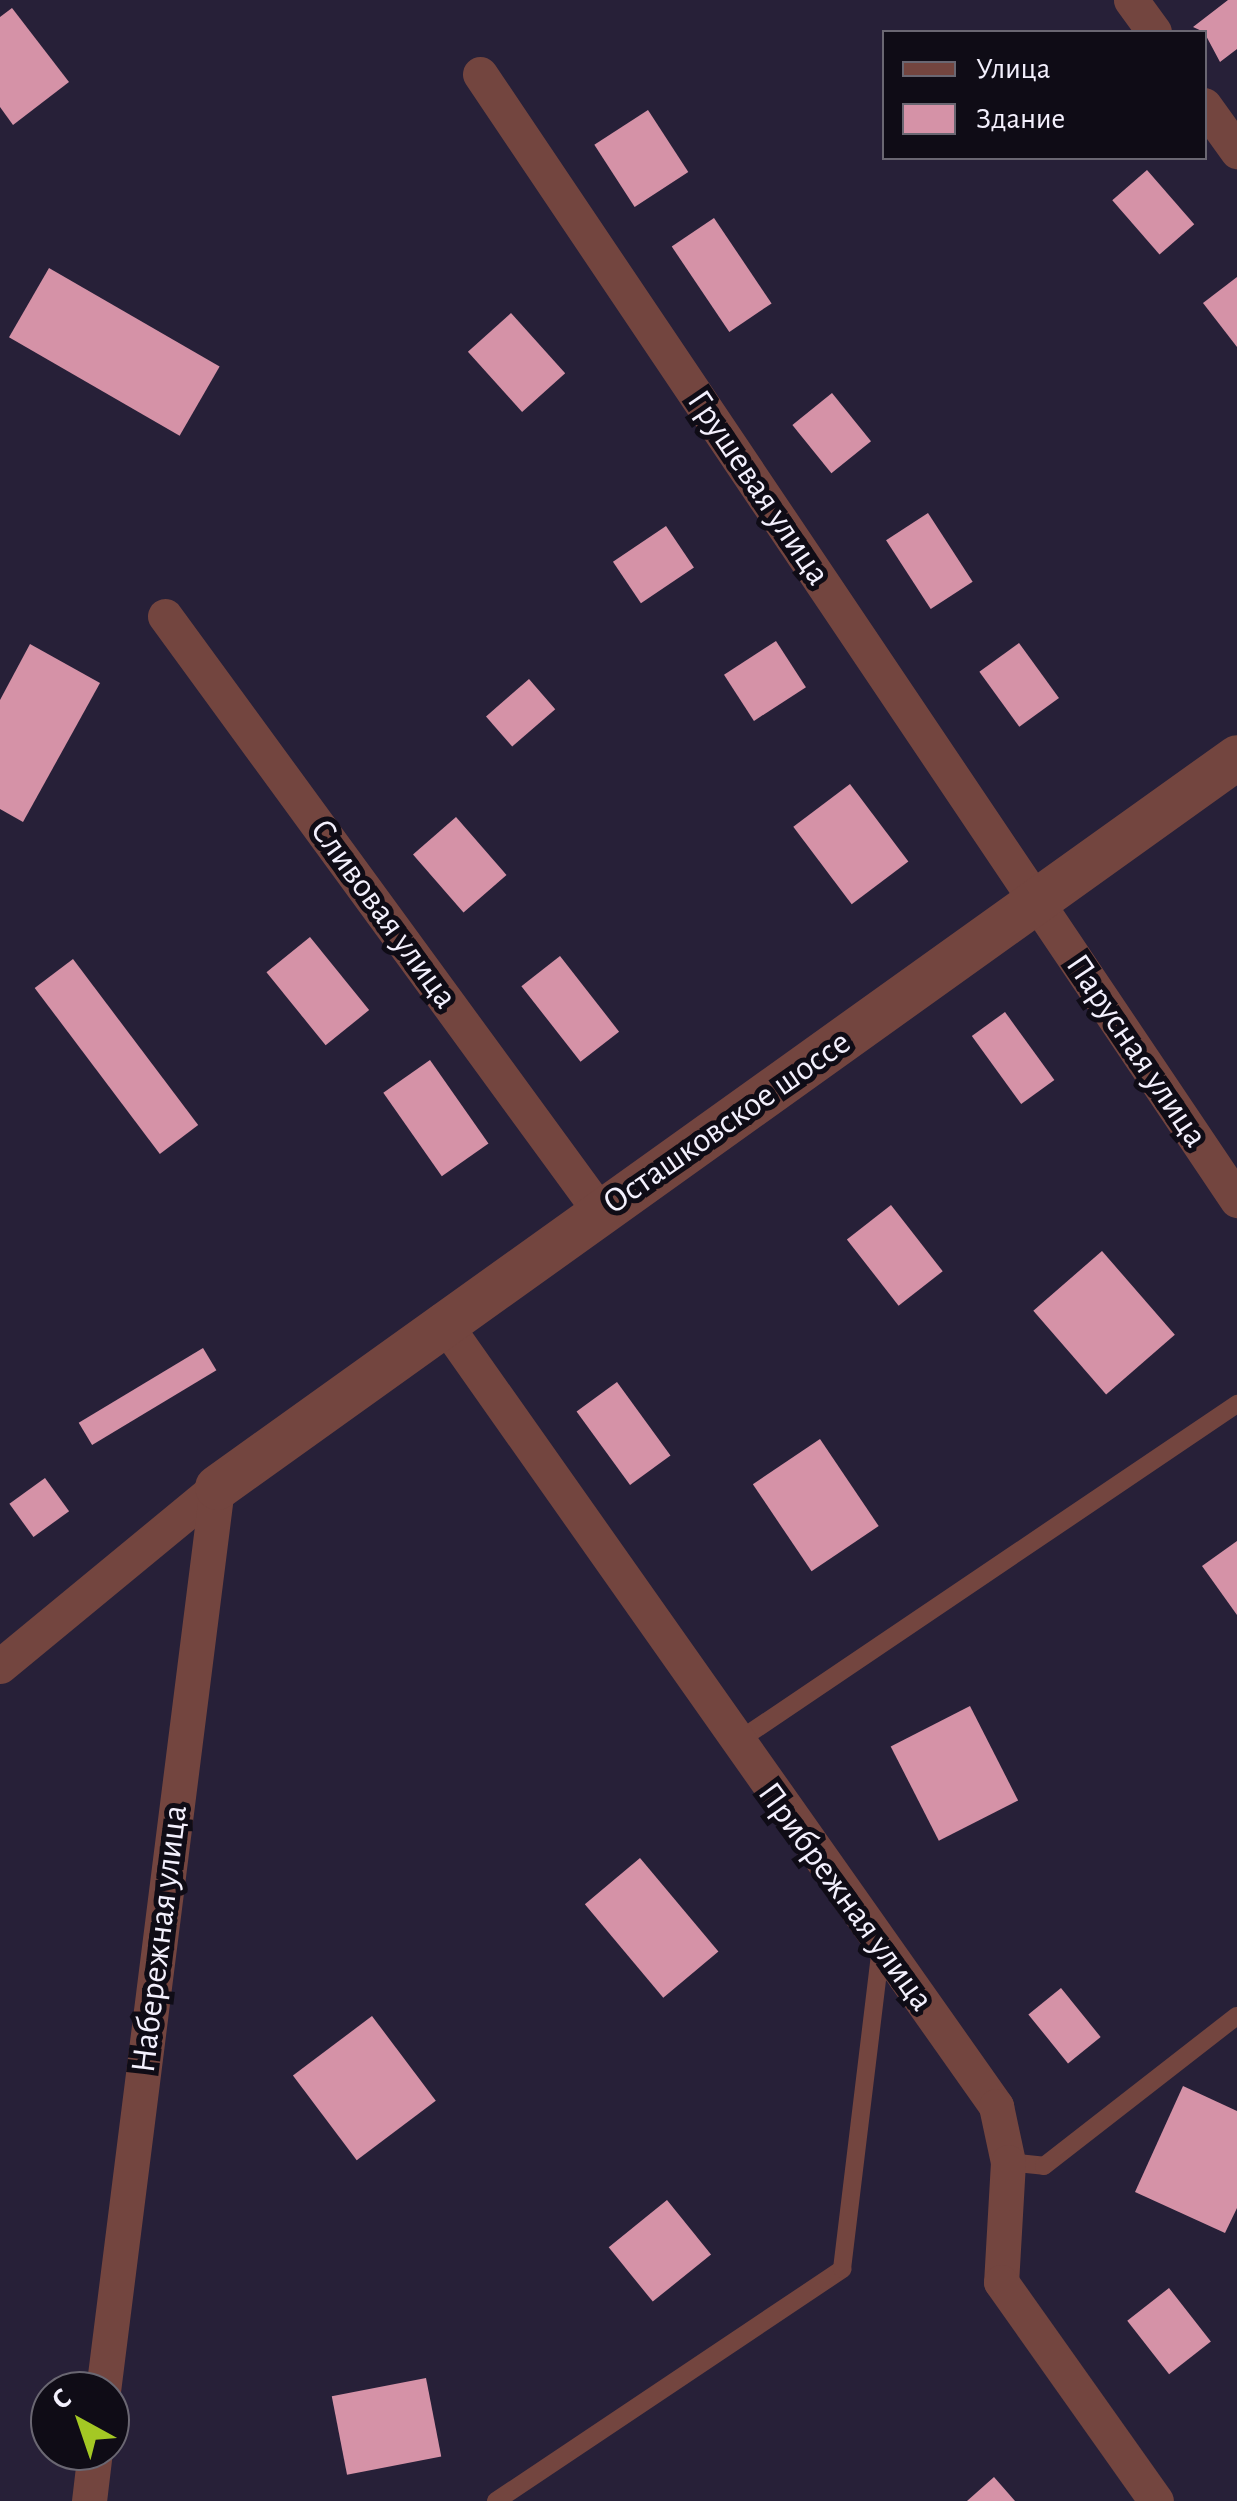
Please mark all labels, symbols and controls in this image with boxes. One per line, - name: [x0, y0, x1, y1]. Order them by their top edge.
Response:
- legend: [882, 30, 1207, 160]
- text: Улица: [976, 54, 1051, 84]
- text: Здание: [976, 104, 1065, 134]
- street label: Грушевая улица: [677, 383, 839, 593]
- street label: Сливовая улица: [300, 811, 466, 1017]
- street label: Парусная улица: [1056, 946, 1216, 1156]
- street label: Осташковское шоссе: [595, 1022, 859, 1224]
- street label: Прибрежная улица: [748, 1774, 942, 2020]
- street label: Набережная улица: [123, 1803, 197, 2075]
- north arrow: [30, 2371, 130, 2471]
- text: С: [47, 2384, 77, 2415]

